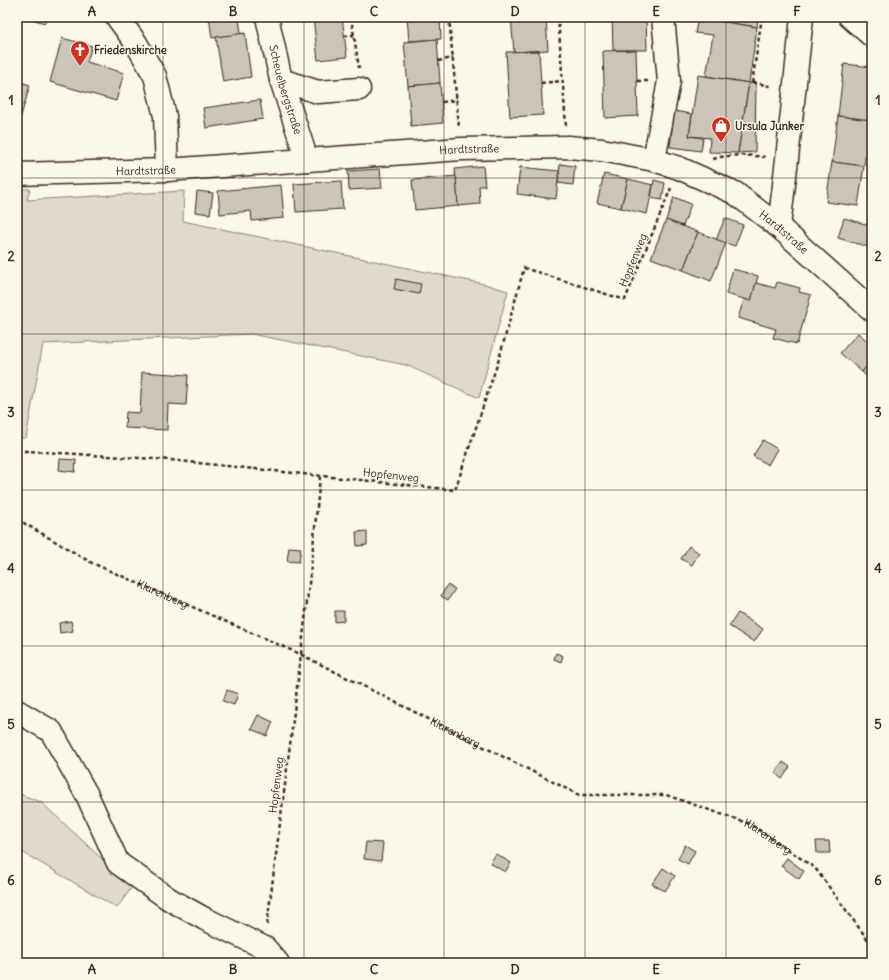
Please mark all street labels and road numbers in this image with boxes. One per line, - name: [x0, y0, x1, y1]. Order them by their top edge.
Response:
- street label: Scheuelbergstraße: [266, 43, 305, 136]
- street label: Hardtstraße: [439, 141, 499, 158]
- street label: Hardtstraße: [116, 162, 177, 178]
- street label: Hardtstraße: [756, 207, 811, 257]
- street label: Hopfenweg: [616, 231, 650, 289]
- street label: Hopfenweg: [362, 465, 420, 485]
- street label: Klarenberg: [135, 577, 190, 611]
- street label: Klarenberg: [428, 714, 483, 751]
- street label: Hopfenweg: [266, 756, 286, 814]
- street label: Klarenberg: [742, 816, 794, 857]

